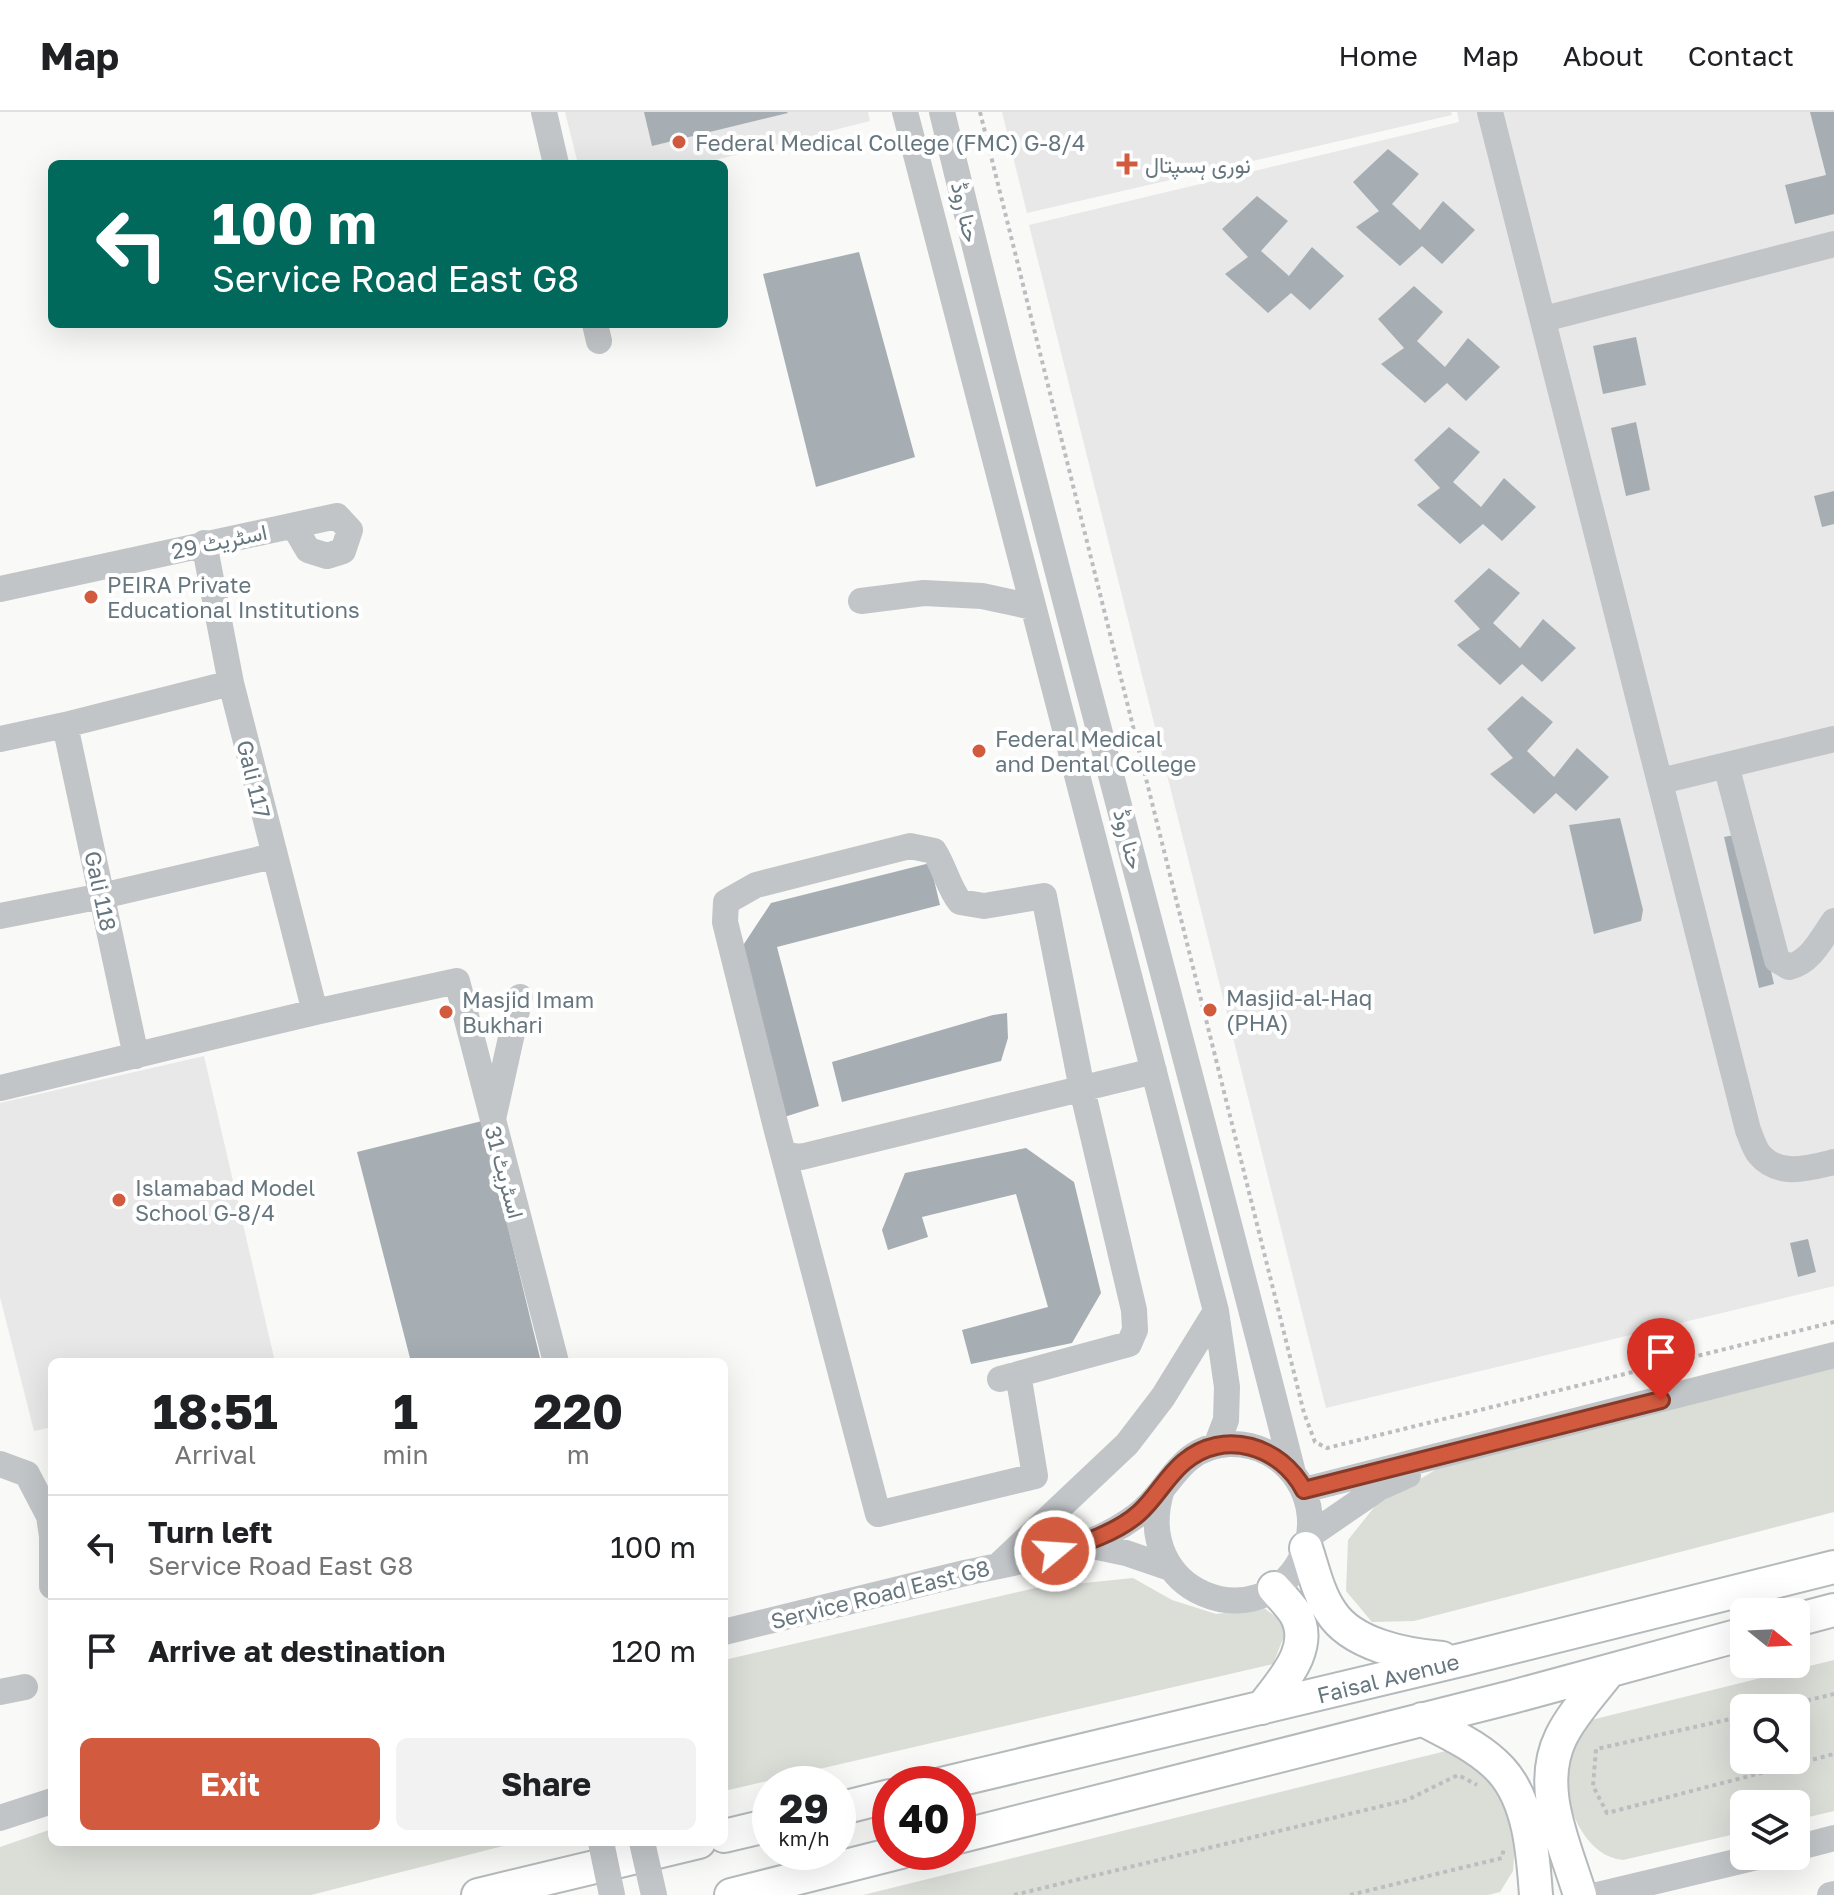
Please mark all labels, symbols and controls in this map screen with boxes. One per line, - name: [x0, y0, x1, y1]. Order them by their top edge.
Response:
- text: Map: [40, 33, 119, 78]
- text: Home: [1339, 39, 1418, 72]
- text: Map: [1462, 39, 1519, 72]
- text: About: [1563, 39, 1644, 72]
- text: Contact: [1688, 39, 1794, 72]
- place label: Federal Medical College (FMC) G-8/4: [695, 129, 1085, 156]
- marker: Federal Medical College (FMC) G-8/4: [670, 133, 688, 151]
- place label: نوری ہسپتال: [1145, 151, 1251, 180]
- marker: نوری ہسپتال: [1116, 153, 1138, 175]
- street label: حنا روڈ: [945, 179, 986, 245]
- text: 100 m: [212, 189, 377, 256]
- icon: left: [80, 192, 184, 296]
- text: Service Road East G8: [212, 257, 579, 300]
- street label: اسٹریٹ 29: [169, 518, 270, 565]
- place label: PEIRA Private Educational Institutions: [107, 571, 360, 623]
- marker: PEIRA Private Educational Institutions: [82, 588, 100, 606]
- place label: Federal Medical and Dental College: [995, 725, 1196, 777]
- street label: Gali 117: [231, 737, 277, 821]
- marker: Federal Medical and Dental College: [970, 742, 988, 760]
- street label: حنا روڈ: [1107, 806, 1150, 872]
- street label: Gali 118: [79, 849, 123, 933]
- place label: Masjid-al-Haq (PHA): [1226, 984, 1372, 1036]
- place label: Masjid Imam Bukhari: [462, 986, 594, 1038]
- marker: Masjid-al-Haq (PHA): [1201, 1001, 1219, 1019]
- marker: Masjid Imam Bukhari: [437, 1003, 455, 1021]
- street label: اسٹریٹ 31: [479, 1123, 530, 1221]
- place label: Islamabad Model School G-8/4: [135, 1174, 315, 1226]
- marker: Islamabad Model School G-8/4: [110, 1191, 128, 1209]
- pin: [1627, 1318, 1695, 1400]
- icon: arrive: [1639, 1330, 1683, 1374]
- text: 18:51: [153, 1382, 278, 1440]
- text: 1: [393, 1382, 418, 1440]
- text: 220: [533, 1382, 623, 1440]
- text: Arrival: [175, 1439, 256, 1470]
- text: min: [383, 1439, 429, 1470]
- text: m: [567, 1439, 590, 1470]
- position arrow: [1013, 1509, 1097, 1593]
- text: Turn left: [148, 1514, 273, 1550]
- icon: left: [80, 1525, 124, 1569]
- text: 100 m: [610, 1529, 696, 1565]
- text: Service Road East G8: [148, 1550, 413, 1581]
- street label: Service Road East G8: [768, 1554, 992, 1634]
- north arrow: [1730, 1598, 1810, 1678]
- map controls: [1730, 1598, 1810, 1870]
- icon: arrive: [80, 1629, 124, 1673]
- text: Arrive at destination: [148, 1633, 445, 1669]
- text: 120 m: [611, 1633, 696, 1669]
- street label: Faisal Avenue: [1314, 1647, 1462, 1709]
- button: search: [1730, 1694, 1810, 1774]
- button: Exit: [80, 1738, 380, 1830]
- button: Share: [396, 1738, 696, 1830]
- speed limit sign: 40: [872, 1766, 976, 1870]
- text: 29: [779, 1784, 829, 1832]
- button: layers: [1730, 1790, 1810, 1870]
- text: km/h: [779, 1826, 829, 1850]

